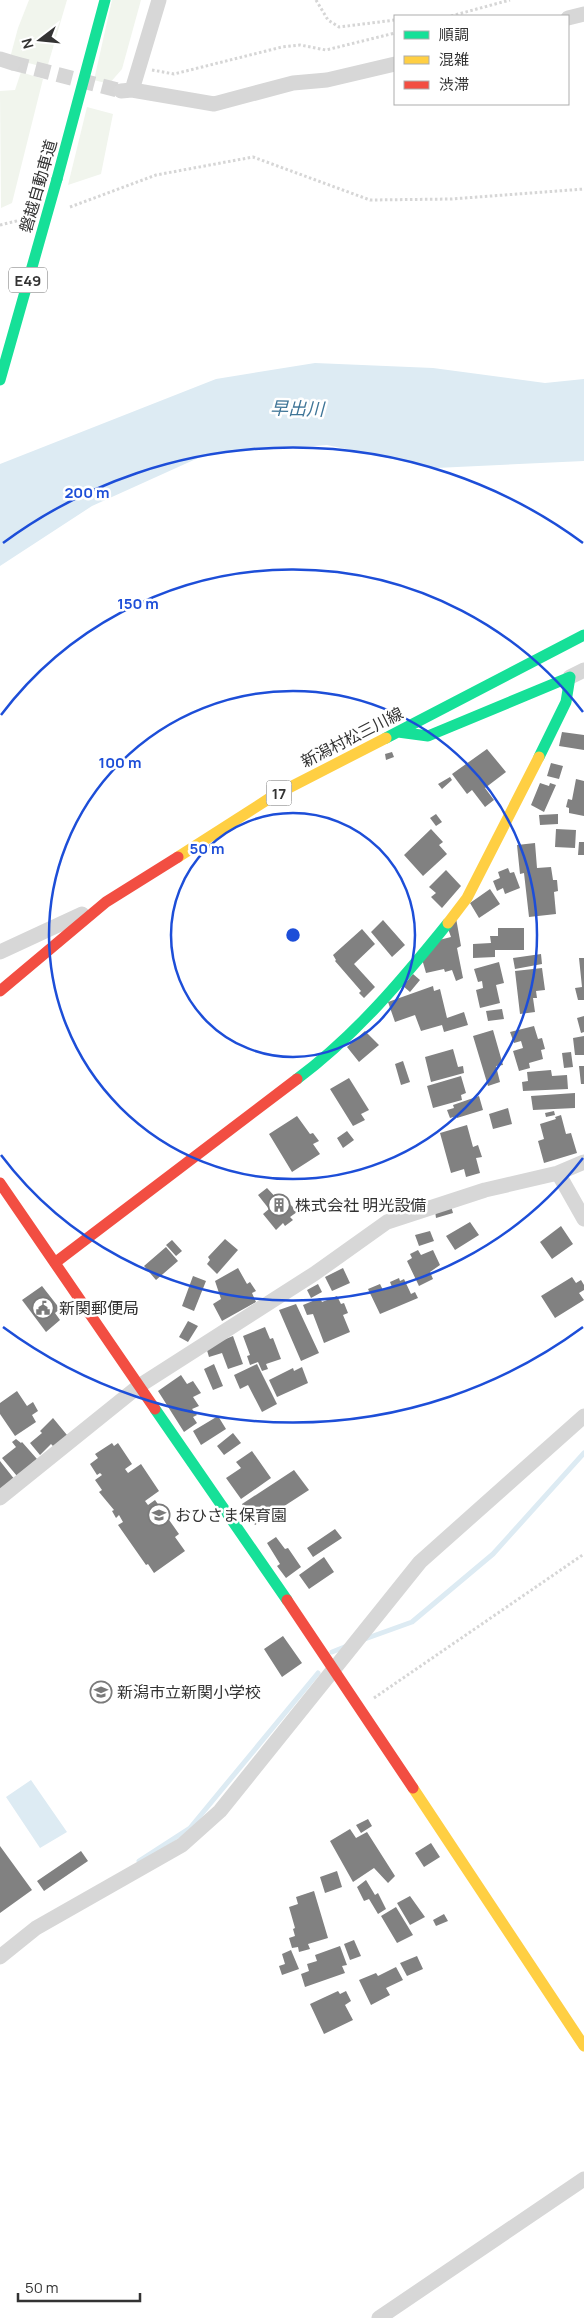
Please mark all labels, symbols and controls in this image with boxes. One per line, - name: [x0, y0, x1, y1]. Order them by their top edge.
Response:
- north arrow: [15, 15, 65, 65]
- legend: [394, 15, 569, 105]
- text: 順調: [439, 24, 469, 45]
- text: N: [17, 36, 38, 51]
- text: 混雑: [439, 49, 469, 70]
- text: 渋滞: [439, 74, 469, 95]
- street label: 磐越自動車道: [14, 137, 62, 235]
- road number: E49: [9, 268, 47, 292]
- water label: 早出川: [270, 396, 326, 421]
- text: 200 m: [64, 482, 110, 503]
- text: 150 m: [117, 593, 159, 614]
- street label: 新潟村松三川線: [297, 702, 407, 772]
- text: 100 m: [99, 752, 141, 773]
- road number: 17: [266, 780, 292, 806]
- text: 50 m: [189, 838, 225, 859]
- centre of rings: [284, 926, 302, 944]
- building icon: 株式会社 明光設備: [267, 1193, 291, 1217]
- place label: 株式会社 明光設備: [295, 1194, 426, 1216]
- public building icon: 新関郵便局: [31, 1296, 55, 1320]
- place label: 新関郵便局: [59, 1297, 139, 1319]
- school or university icon: おひさま保育園: [147, 1503, 171, 1527]
- place label: おひさま保育園: [175, 1504, 287, 1526]
- school or university icon: 新潟市立新関小学校: [89, 1680, 113, 1704]
- place label: 新潟市立新関小学校: [117, 1681, 261, 1703]
- scale bar: [18, 2270, 140, 2302]
- text: 50 m: [25, 2277, 59, 2298]

